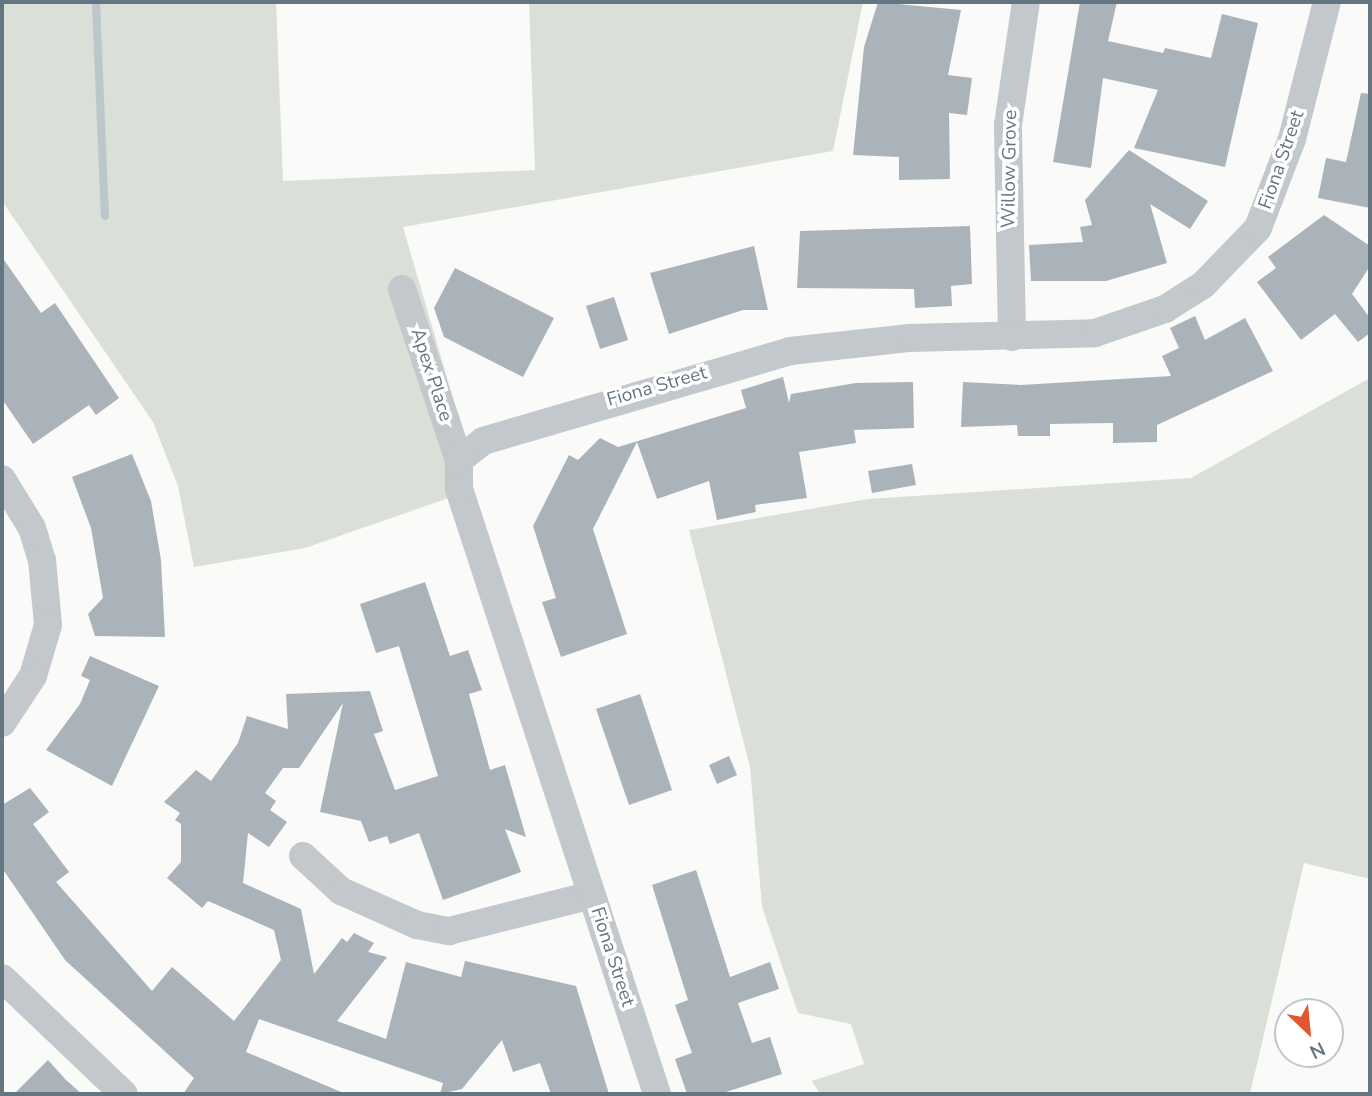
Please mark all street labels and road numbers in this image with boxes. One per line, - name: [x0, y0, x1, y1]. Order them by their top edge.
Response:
- street label: Fiona Street: [1254, 108, 1310, 212]
- street label: Willow Grove: [998, 110, 1022, 228]
- street label: Apex Place: [405, 326, 457, 424]
- street label: Fiona Street: [604, 362, 710, 412]
- street label: Fiona Street: [585, 905, 639, 1009]

